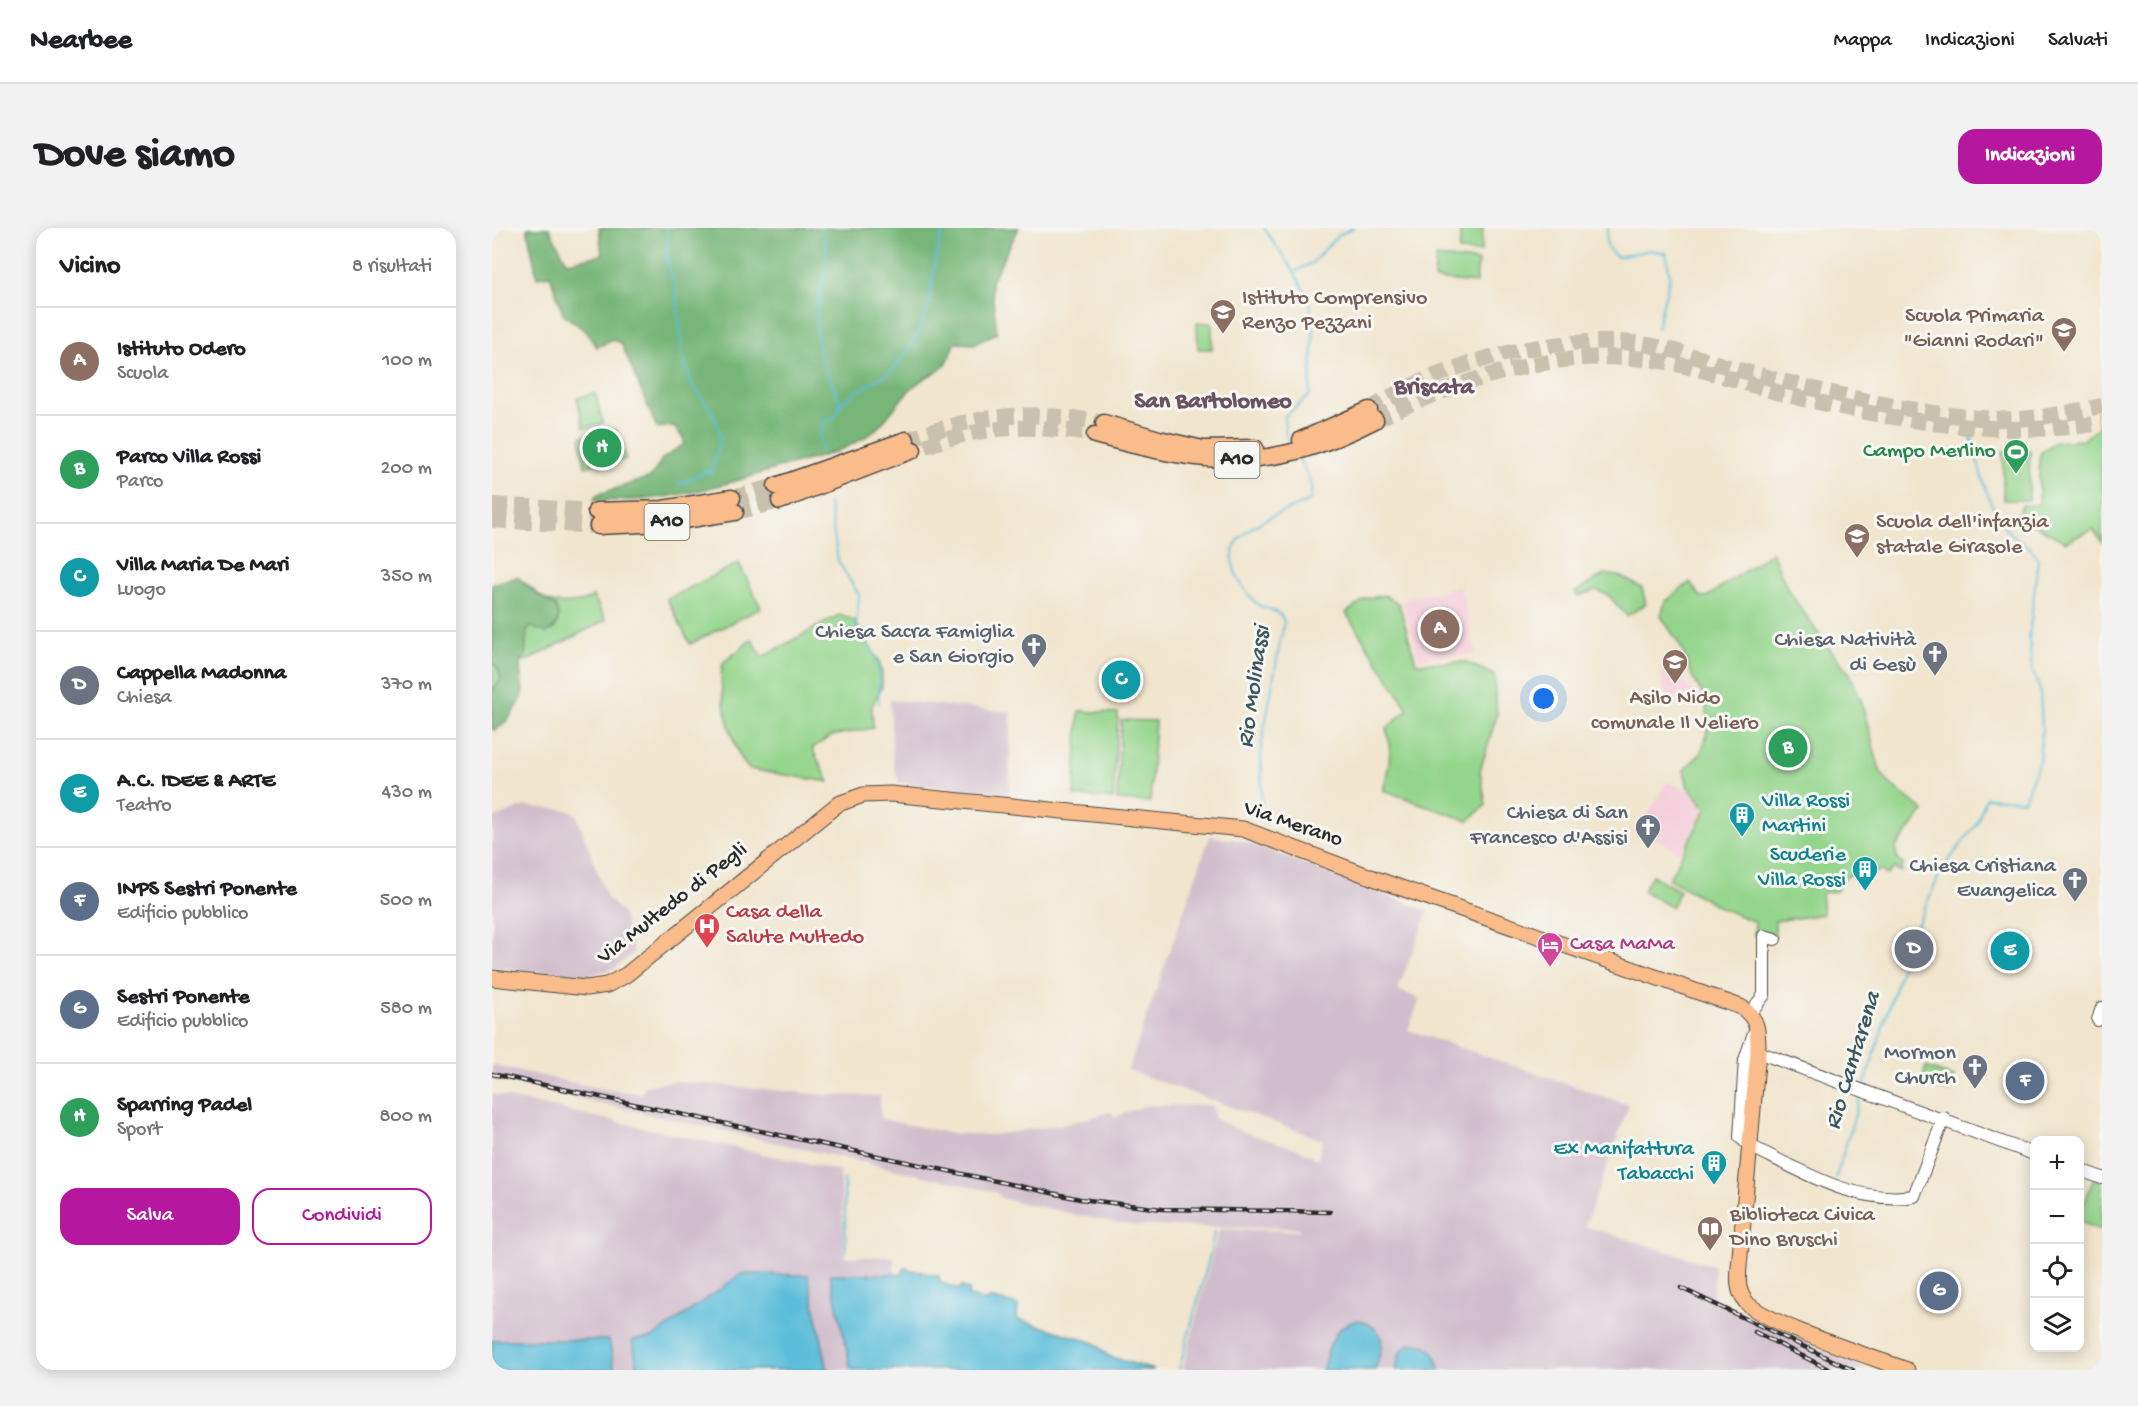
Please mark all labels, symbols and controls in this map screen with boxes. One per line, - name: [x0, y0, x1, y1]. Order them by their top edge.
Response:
- text: Nearbee: [30, 25, 132, 58]
- text: Mappa: [1833, 29, 1892, 54]
- text: Indicazioni: [1925, 29, 2015, 54]
- text: Salvati: [2048, 29, 2108, 54]
- button: Indicazioni: [1958, 129, 2102, 184]
- text: Dove siamo: [36, 132, 235, 181]
- text: Vicino: [60, 252, 120, 283]
- text: 8 risultati: [352, 256, 432, 279]
- place label: Istituto Comprensivo Renzo Pezzani: [1242, 286, 1427, 337]
- school or university icon: Istituto Comprensivo Renzo Pezzani: [1208, 297, 1238, 335]
- place label: Scuola Primaria "Gianni Rodari": [1903, 304, 2045, 355]
- school or university icon: Scuola Primaria "Gianni Rodari": [2049, 315, 2079, 353]
- text: Istituto Odero: [117, 337, 246, 363]
- text: A: [74, 350, 85, 373]
- text: 100 m: [382, 350, 432, 373]
- text: Scuola: [117, 363, 168, 386]
- district label: Briscata: [1393, 374, 1475, 403]
- district label: San Bartolomeo: [1134, 388, 1292, 417]
- pin: H: [582, 426, 622, 470]
- sports icon: Campo Merlino: [2001, 437, 2031, 475]
- place label: Campo Merlino: [1863, 439, 1996, 465]
- road number: A10: [1214, 442, 1260, 478]
- text: Parco Villa Rossi: [117, 445, 261, 471]
- text: B: [74, 458, 85, 481]
- text: 200 m: [381, 458, 432, 481]
- text: Parco: [117, 471, 163, 494]
- road number: A10: [644, 504, 690, 540]
- place label: Scuola dell'infanzia statale Girasole: [1876, 510, 2049, 561]
- school or university icon: Scuola dell'infanzia statale Girasole: [1842, 521, 1872, 559]
- text: Villa Maria De Mari: [117, 553, 290, 579]
- text: C: [74, 566, 85, 589]
- text: 350 m: [381, 566, 432, 589]
- text: Luogo: [117, 579, 166, 602]
- pin: A: [1420, 606, 1460, 652]
- place label: Chiesa Sacra Famiglia e San Giorgio: [815, 620, 1015, 671]
- water label: Rio Molinassi: [1232, 621, 1278, 750]
- place label: Chiesa Natività di Gesù: [1775, 628, 1917, 679]
- church icon: Chiesa Sacra Famiglia e San Giorgio: [1019, 631, 1049, 669]
- church icon: Chiesa Natività di Gesù: [1920, 639, 1950, 677]
- school or university icon: Asilo Nido comunale Il Veliero: [1660, 647, 1690, 685]
- pin: C: [1102, 658, 1140, 702]
- text: Cappella Madonna: [117, 661, 286, 687]
- text: D: [73, 674, 86, 697]
- text: 370 m: [381, 674, 432, 697]
- your location: [1529, 684, 1558, 713]
- place label: Asilo Nido comunale Il Veliero: [1591, 686, 1759, 737]
- text: Chiesa: [117, 687, 172, 710]
- pin: B: [1768, 726, 1808, 770]
- text: A.C. IDEE & ARTE: [117, 769, 275, 795]
- text: E: [73, 782, 86, 805]
- text: 430 m: [382, 782, 432, 805]
- place label: Villa Rossi Martini: [1761, 789, 1850, 840]
- text: Teatro: [117, 795, 172, 818]
- street label: Via Merano: [1239, 796, 1346, 854]
- building icon: Villa Rossi Martini: [1727, 800, 1757, 838]
- place label: Chiesa di San Francesco d'Assisi: [1469, 801, 1629, 852]
- church icon: Chiesa di San Francesco d'Assisi: [1633, 812, 1663, 850]
- street label: Via Multedo di Pegli: [592, 837, 753, 971]
- place label: Scuderie Villa Rossi: [1757, 843, 1847, 894]
- building icon: Scuderie Villa Rossi: [1850, 854, 1880, 892]
- place label: Chiesa Cristiana Evangelica: [1909, 854, 2057, 905]
- church icon: Chiesa Cristiana Evangelica: [2060, 865, 2090, 903]
- text: INPS Sestri Ponente: [117, 877, 297, 903]
- text: F: [74, 890, 85, 913]
- text: 500 m: [380, 890, 432, 913]
- place label: Casa della Salute Multedo: [726, 900, 864, 951]
- text: Edificio pubblico: [117, 903, 248, 926]
- hospital icon: Casa della Salute Multedo: [692, 911, 722, 949]
- pin: D: [1894, 926, 1934, 972]
- pin: E: [1990, 928, 2030, 974]
- hotel icon: Casa MaMa: [1535, 930, 1565, 968]
- place label: Casa MaMa: [1570, 932, 1675, 958]
- text: Sestri Ponente: [117, 985, 250, 1011]
- water label: Rio Cantarena: [1819, 987, 1889, 1133]
- text: G: [73, 998, 86, 1021]
- text: 580 m: [380, 998, 432, 1021]
- text: Edificio pubblico: [117, 1011, 248, 1034]
- place label: Mormon Church: [1884, 1041, 1957, 1092]
- church icon: Mormon Church: [1960, 1052, 1990, 1090]
- pin: F: [2006, 1058, 2044, 1104]
- text: Sparring Padel: [117, 1093, 252, 1119]
- text: H: [74, 1106, 85, 1129]
- text: 800 m: [379, 1106, 432, 1129]
- text: Sport: [117, 1119, 162, 1142]
- map controls: [2030, 1136, 2084, 1352]
- button: +: [2030, 1136, 2084, 1190]
- place label: Ex Manifattura Tabacchi: [1554, 1137, 1695, 1188]
- building icon: Ex Manifattura Tabacchi: [1699, 1148, 1729, 1186]
- button: Salva: [60, 1188, 240, 1245]
- button: Condividi: [252, 1188, 432, 1245]
- button: −: [2030, 1190, 2084, 1244]
- place label: Biblioteca Civica Dino Bruschi: [1728, 1203, 1876, 1254]
- library icon: Biblioteca Civica Dino Bruschi: [1695, 1214, 1725, 1252]
- button: locate: [2030, 1244, 2084, 1298]
- pin: G: [1920, 1268, 1958, 1314]
- button: layers: [2030, 1298, 2084, 1352]

